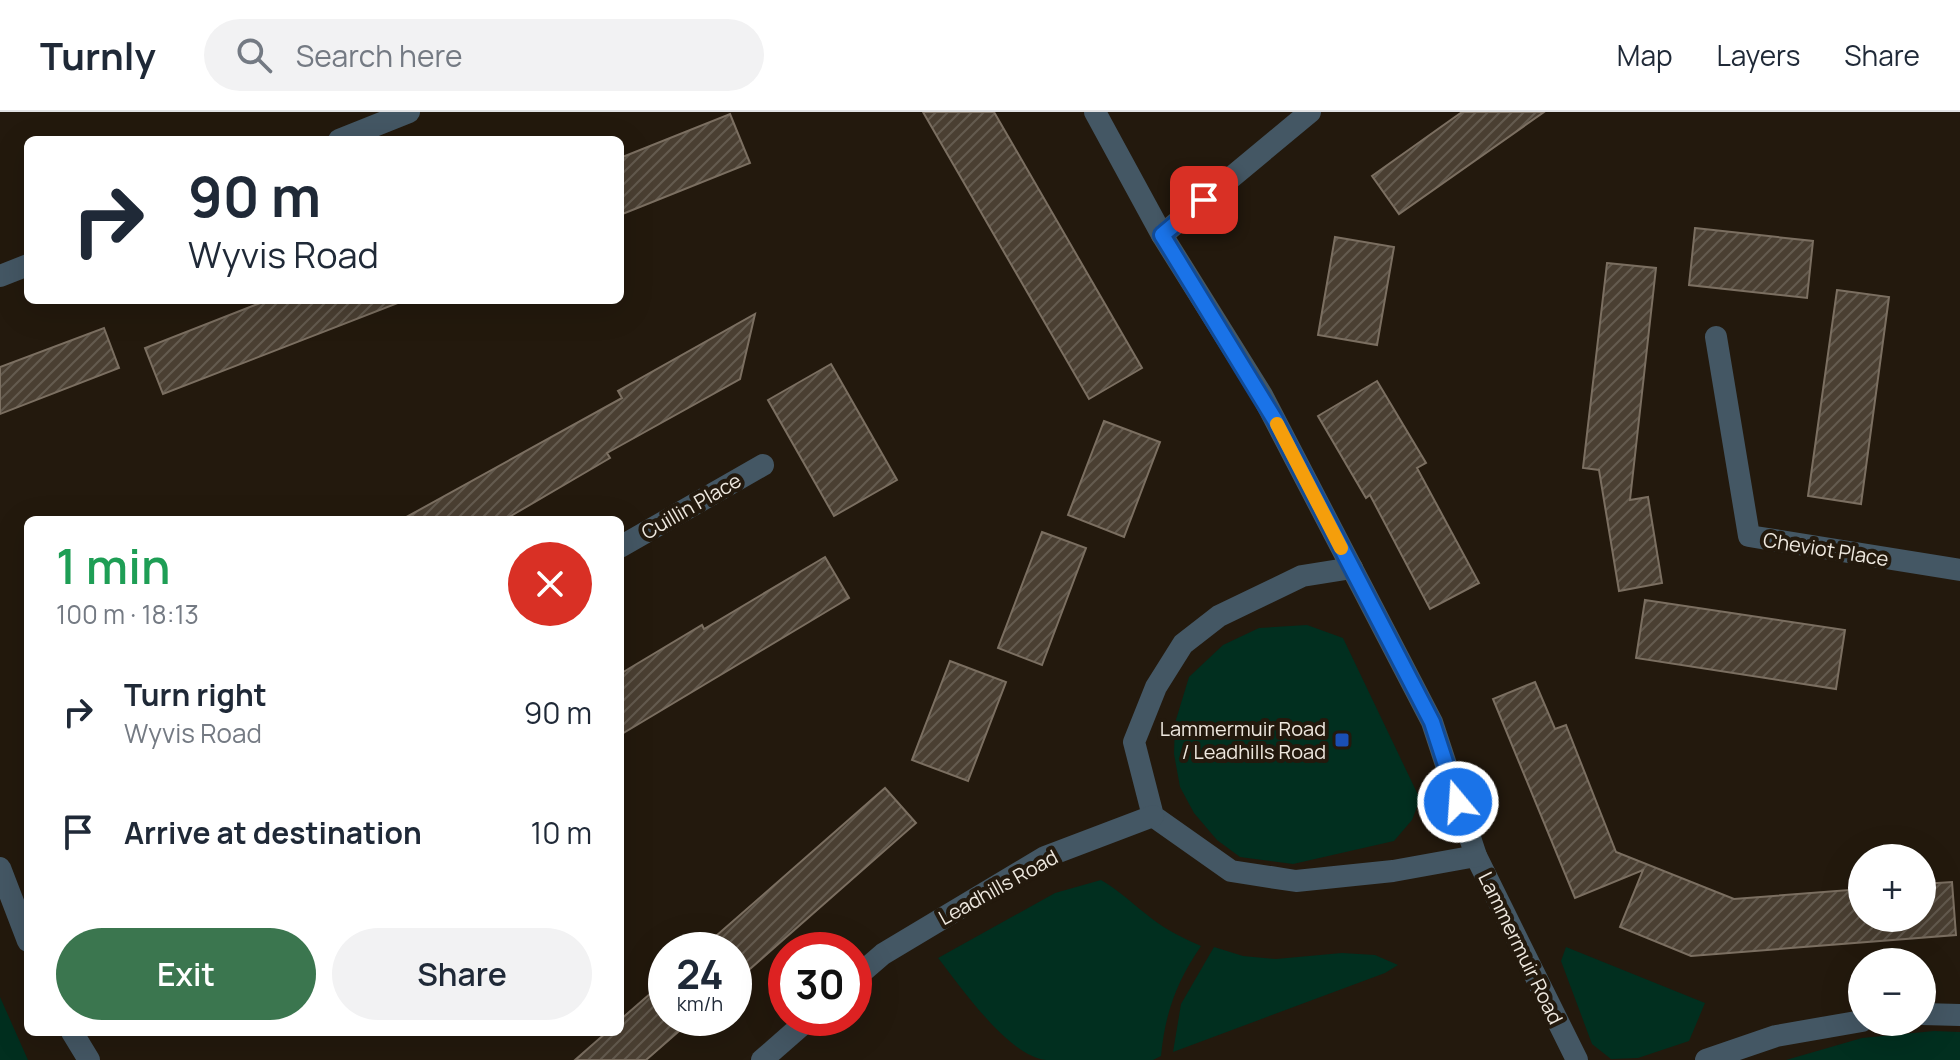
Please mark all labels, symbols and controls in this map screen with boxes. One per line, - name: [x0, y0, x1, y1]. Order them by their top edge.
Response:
- search box: [204, 19, 764, 91]
- text: Turnly: [40, 29, 156, 81]
- icon: search: [232, 33, 276, 77]
- text: Search here: [296, 35, 463, 76]
- text: Map: [1617, 36, 1673, 74]
- text: Layers: [1717, 36, 1800, 74]
- text: Share: [1844, 36, 1920, 74]
- text: 90 m: [188, 157, 321, 234]
- pin: [1170, 166, 1238, 234]
- icon: right: [56, 168, 160, 272]
- icon: arrive: [1182, 178, 1226, 222]
- text: Wyvis Road: [188, 230, 379, 279]
- street label: Cuillin Place: [636, 467, 746, 545]
- street label: Cheviot Place: [1761, 526, 1891, 572]
- text: 1 min: [56, 533, 170, 598]
- button: close: [508, 542, 592, 626]
- text: 100 m · 18:13: [56, 596, 199, 632]
- text: Turn right: [124, 674, 267, 715]
- icon: right: [56, 690, 100, 734]
- text: 90 m: [524, 692, 592, 733]
- text: Wyvis Road: [124, 715, 262, 751]
- place label: Lammermuir Road / Leadhills Road: [1160, 715, 1326, 765]
- marker: Lammermuir Road / Leadhills Road: [1333, 731, 1351, 749]
- position arrow: [1416, 760, 1500, 844]
- icon: arrive: [56, 810, 100, 854]
- text: Arrive at destination: [124, 812, 422, 853]
- text: 10 m: [531, 812, 592, 853]
- street label: Leadhills Road: [934, 843, 1062, 931]
- map controls: [1848, 844, 1936, 1036]
- button: +: [1848, 844, 1936, 932]
- street label: Lammermuir Road: [1472, 867, 1570, 1029]
- button: Exit: [56, 928, 316, 1020]
- button: Share: [332, 928, 592, 1020]
- speed limit sign: 30: [768, 932, 872, 1036]
- text: 24: [676, 946, 724, 1001]
- button: −: [1848, 948, 1936, 1036]
- text: km/h: [677, 990, 723, 1017]

